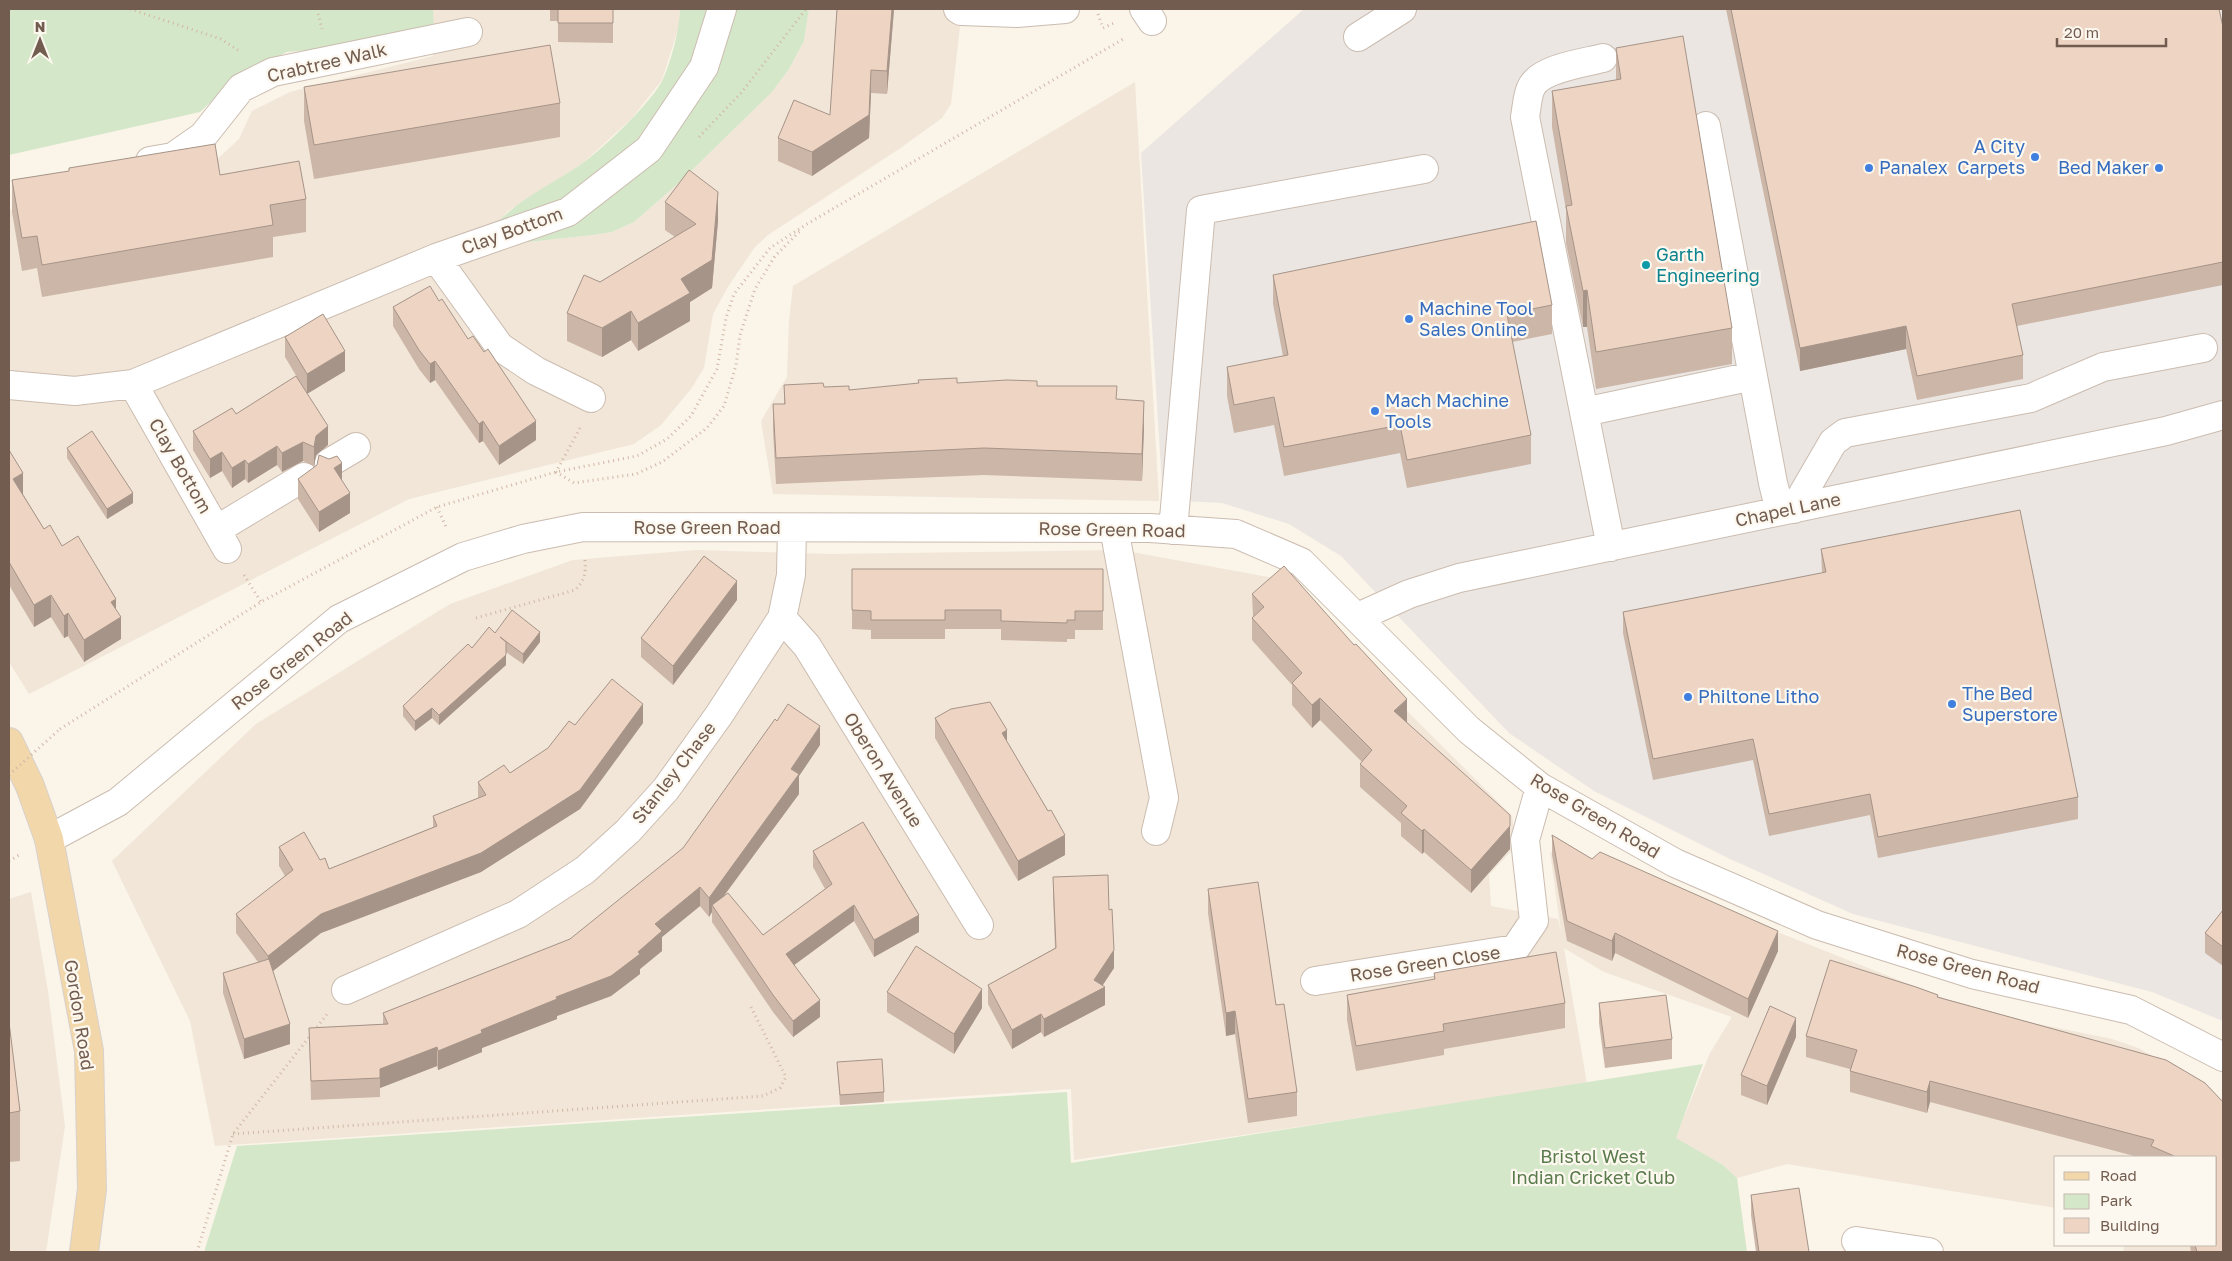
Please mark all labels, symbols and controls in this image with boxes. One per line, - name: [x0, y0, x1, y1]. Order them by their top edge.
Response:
- north arrow: [15, 15, 65, 65]
- scale bar: [2057, 15, 2166, 47]
- text: N: [35, 18, 45, 35]
- text: 20 m: [2064, 23, 2099, 41]
- street label: Crabtree Walk: [265, 38, 389, 87]
- place label: A City Carpets: [1957, 135, 2025, 178]
- marker: A City Carpets: [2029, 151, 2041, 163]
- place label: Panalex: [1879, 156, 1948, 178]
- place label: Bed Maker: [2058, 156, 2149, 178]
- marker: Panalex: [1863, 162, 1875, 174]
- marker: Bed Maker: [2153, 162, 2165, 174]
- street label: Clay Bottom: [458, 202, 565, 259]
- place label: Garth Engineering: [1656, 243, 1760, 286]
- marker: Garth Engineering: [1640, 259, 1652, 271]
- place label: Machine Tool Sales Online: [1419, 297, 1534, 340]
- marker: Machine Tool Sales Online: [1403, 313, 1415, 325]
- place label: Mach Machine Tools: [1385, 389, 1509, 432]
- marker: Mach Machine Tools: [1369, 405, 1381, 417]
- street label: Clay Bottom: [145, 414, 217, 517]
- street label: Chapel Lane: [1733, 487, 1843, 531]
- street label: Rose Green Road: [633, 516, 781, 538]
- street label: Rose Green Road: [1038, 517, 1186, 541]
- street label: Rose Green Road: [227, 606, 356, 714]
- place label: The Bed Superstore: [1962, 682, 2058, 725]
- place label: Philtone Litho: [1698, 685, 1819, 707]
- marker: Philtone Litho: [1682, 691, 1694, 703]
- marker: The Bed Superstore: [1946, 698, 1958, 710]
- street label: Oberon Avenue: [840, 708, 928, 831]
- street label: Stanley Chase: [627, 717, 720, 828]
- street label: Rose Green Road: [1527, 768, 1664, 863]
- street label: Rose Green Road: [1894, 938, 2042, 998]
- street label: Rose Green Close: [1348, 940, 1502, 986]
- street label: Gordon Road: [60, 958, 100, 1072]
- park label: Bristol West Indian Cricket Club: [1511, 1145, 1675, 1188]
- legend: [2054, 1156, 2217, 1246]
- text: Road: [2100, 1166, 2137, 1184]
- text: Park: [2100, 1191, 2133, 1209]
- text: Building: [2100, 1216, 2160, 1234]

